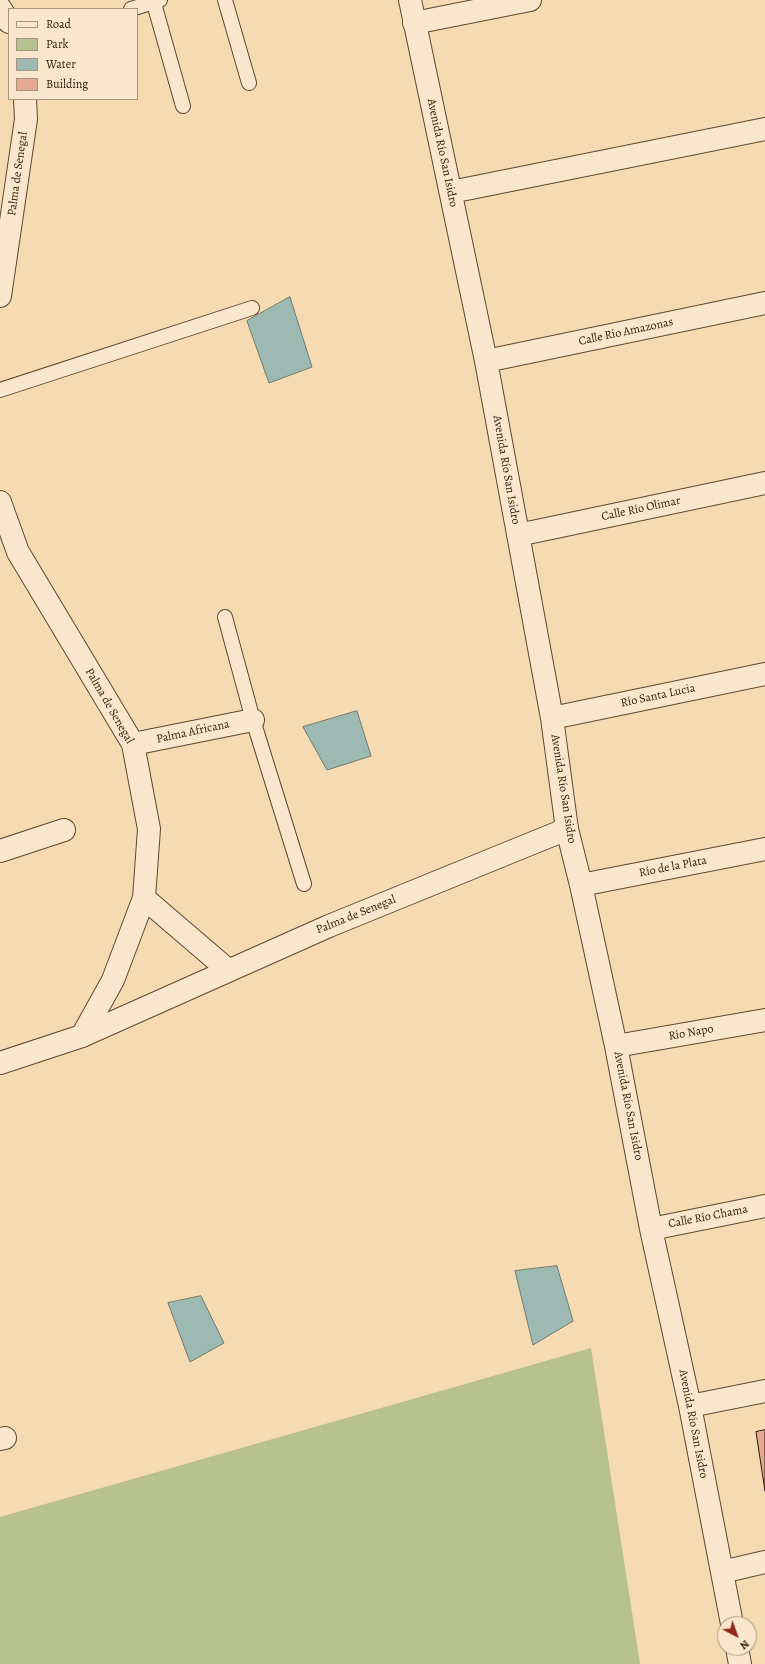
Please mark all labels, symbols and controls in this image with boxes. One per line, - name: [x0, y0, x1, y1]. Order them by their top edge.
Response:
- legend: [8, 8, 138, 100]
- text: Road: [46, 16, 71, 32]
- text: Park: [46, 36, 69, 52]
- text: Water: [46, 56, 76, 72]
- text: Building: [46, 76, 88, 92]
- street label: Avenida Río San Isidro: [423, 97, 461, 209]
- street label: Palma de Senegal: [5, 131, 31, 217]
- street label: Calle Río Amazonas: [577, 315, 675, 349]
- street label: Avenida Río San Isidro: [489, 414, 523, 526]
- street label: Calle Río Olimar: [600, 494, 682, 524]
- street label: Palma de Senegal: [82, 666, 136, 746]
- street label: Río Santa Lucia: [619, 681, 697, 711]
- street label: Palma Africana: [155, 717, 231, 747]
- street label: Avenida Río San Isidro: [547, 733, 579, 845]
- street label: Río de la Plata: [638, 853, 708, 881]
- street label: Palma de Senegal: [314, 892, 398, 938]
- street label: Río Napo: [667, 1022, 715, 1044]
- street label: Avenida Río San Isidro: [610, 1050, 646, 1162]
- street label: Calle Río Chama: [667, 1202, 749, 1232]
- street label: Avenida Río San Isidro: [675, 1368, 711, 1480]
- north arrow: [717, 1616, 757, 1656]
- text: N: [737, 1636, 752, 1653]

